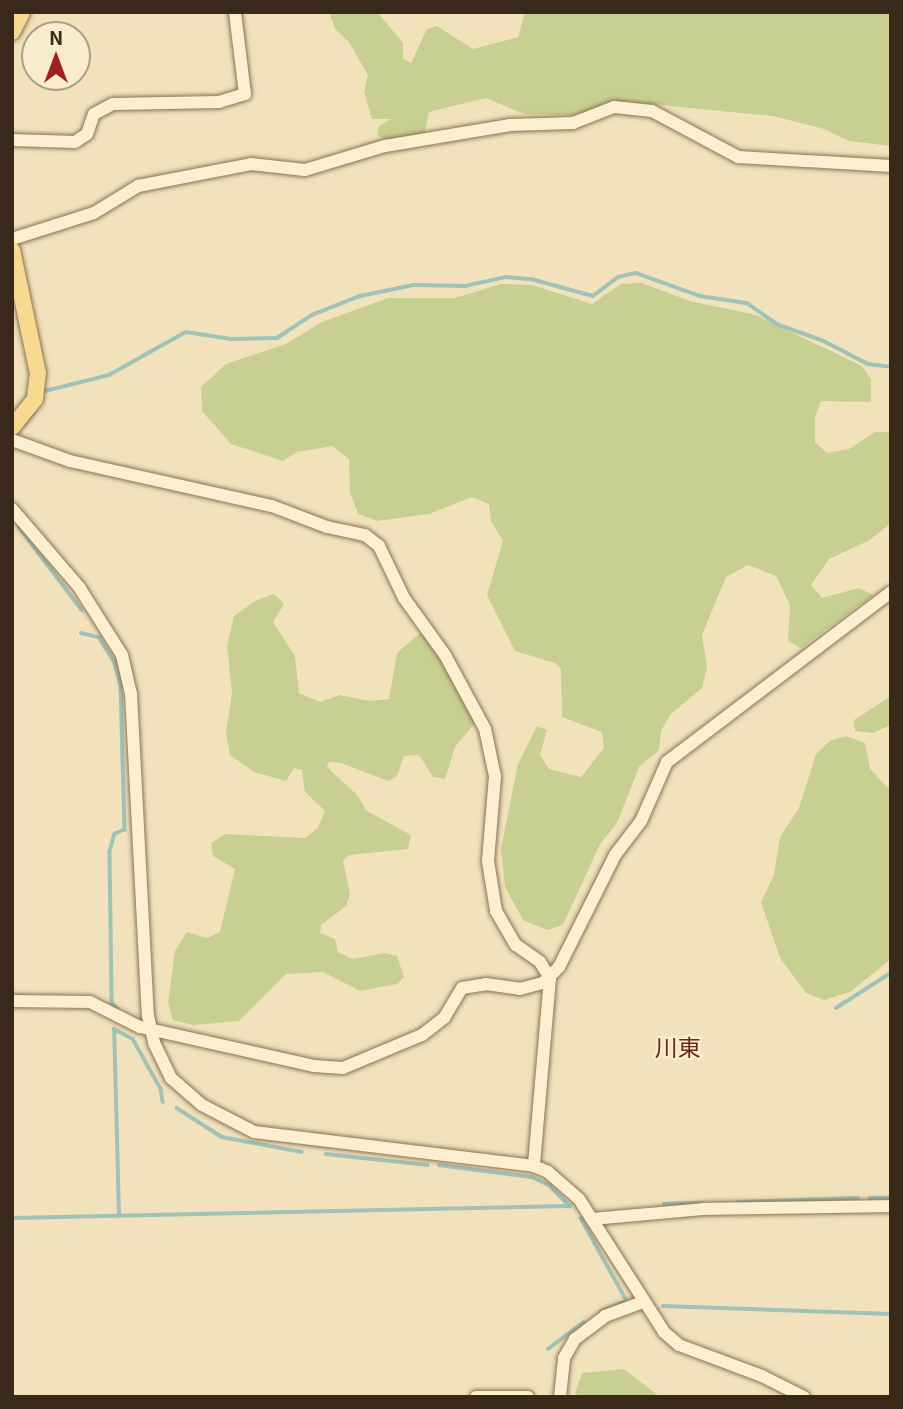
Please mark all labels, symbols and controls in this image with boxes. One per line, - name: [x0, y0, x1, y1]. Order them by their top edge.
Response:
- north arrow: [21, 21, 91, 91]
- text: N: [49, 23, 63, 50]
- district label: 川東: [655, 1032, 701, 1060]

